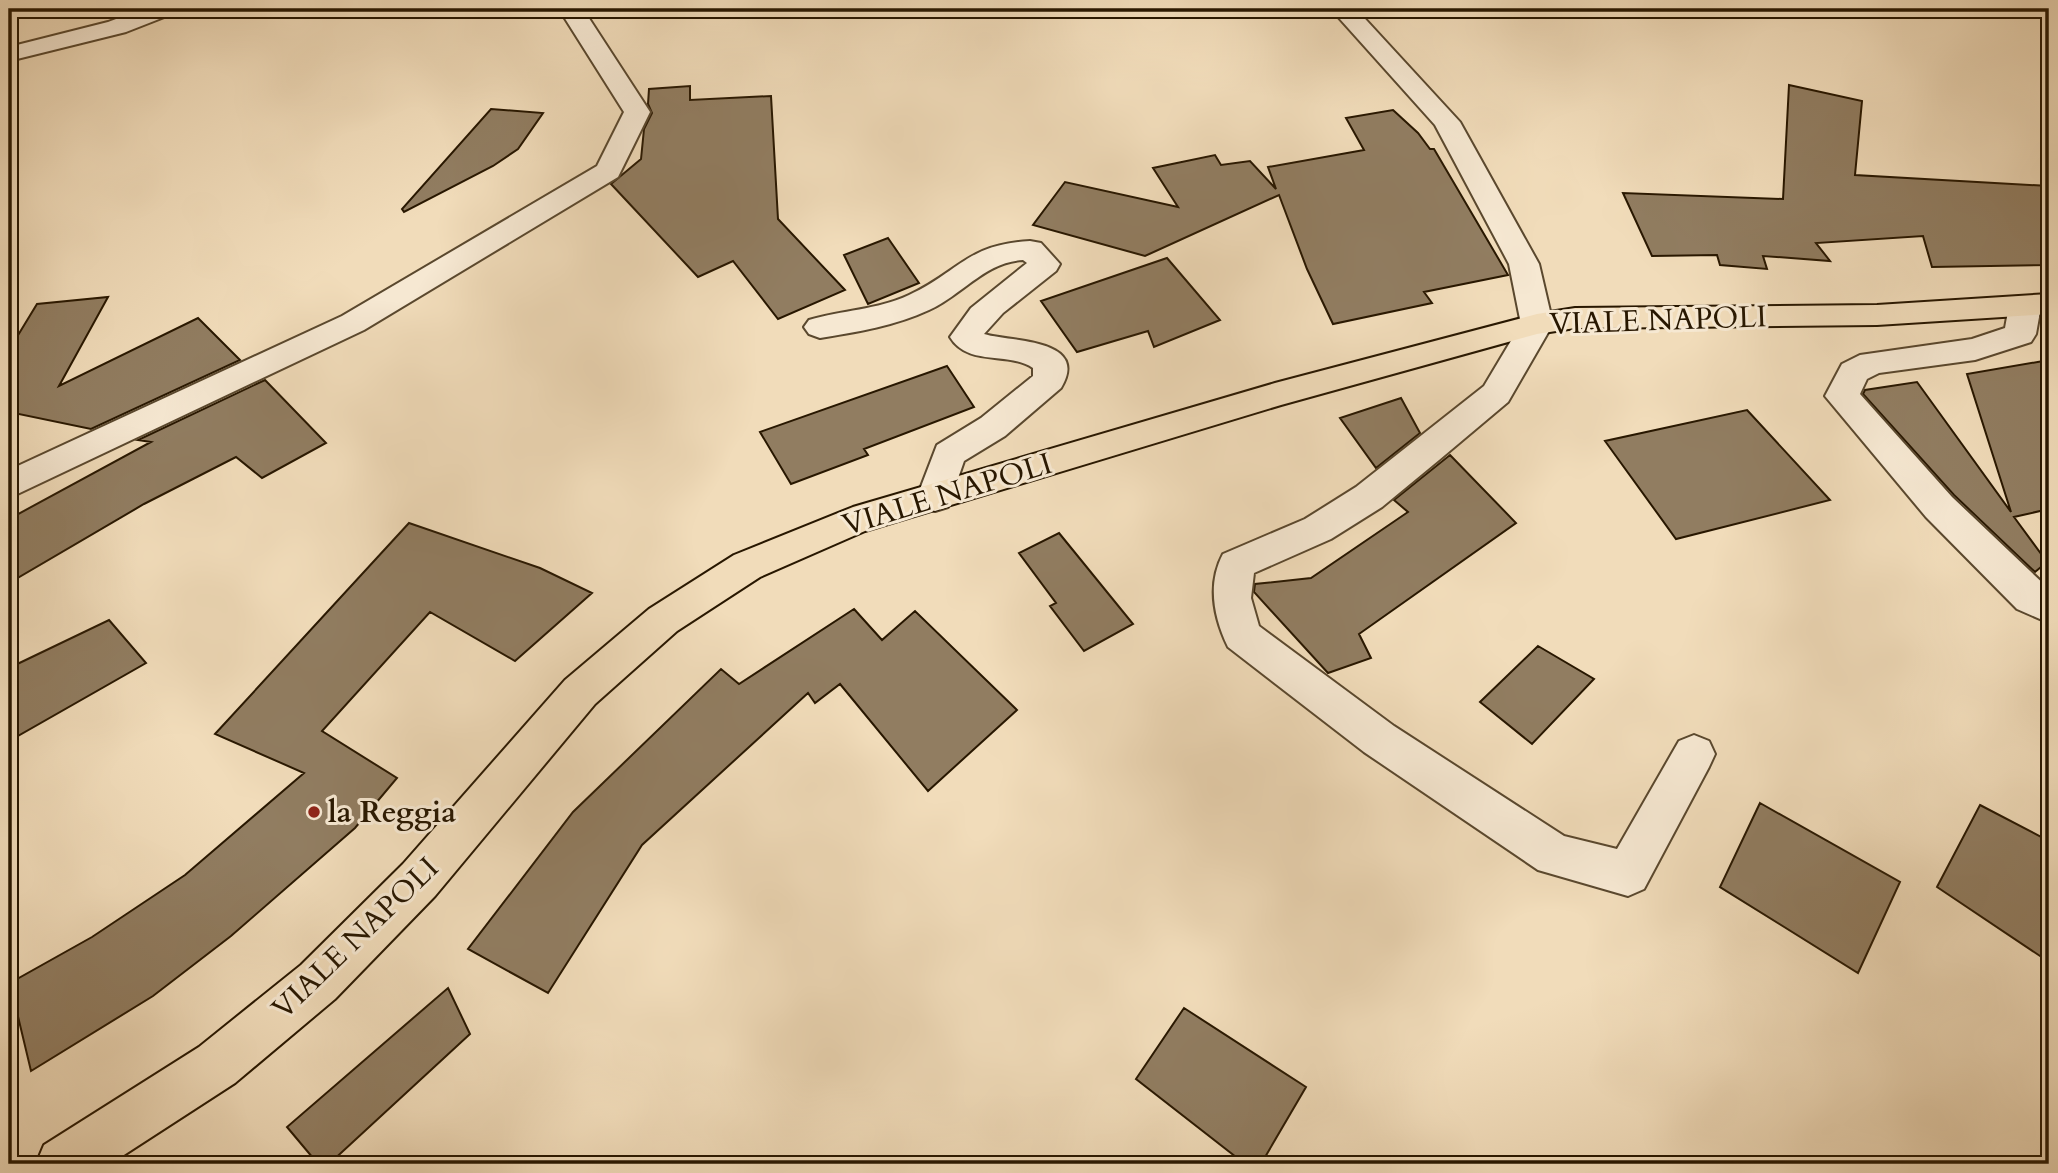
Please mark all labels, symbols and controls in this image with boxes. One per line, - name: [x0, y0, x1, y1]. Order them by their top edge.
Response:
- street label: VIALE NAPOLI: [1549, 296, 1767, 345]
- street label: VIALE NAPOLI: [837, 443, 1057, 546]
- place label: la Reggia: [328, 792, 456, 833]
- marker: la Reggia: [306, 804, 322, 820]
- street label: VIALE NAPOLI: [263, 848, 448, 1029]

